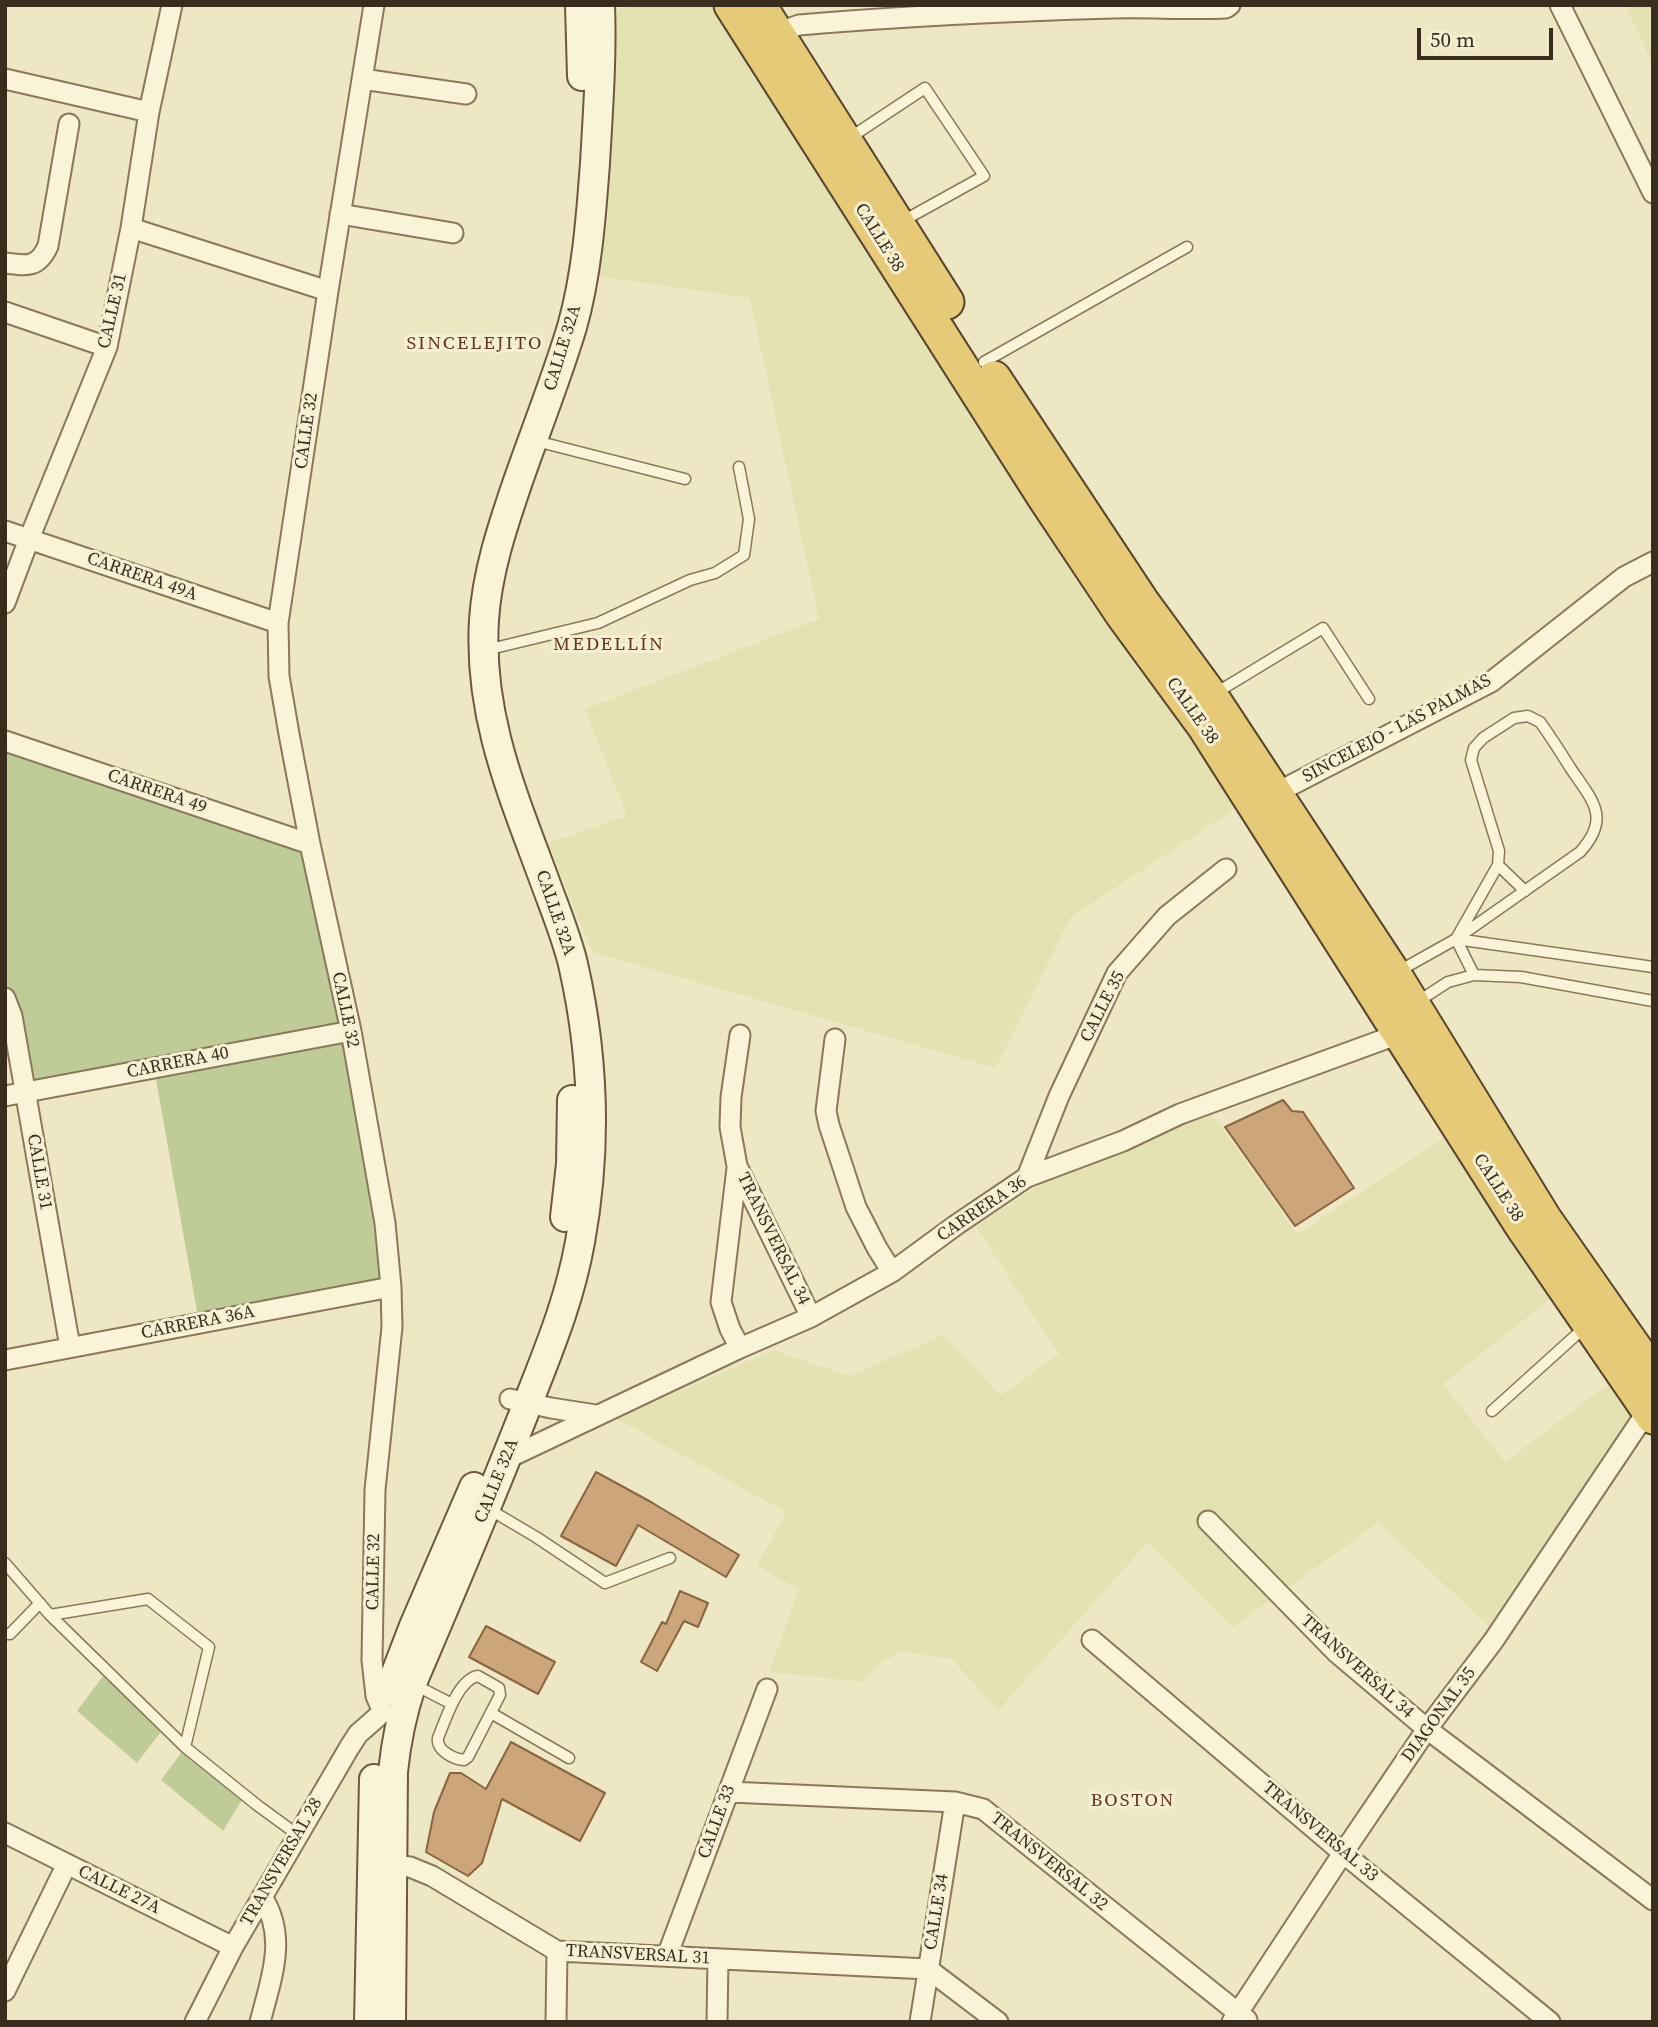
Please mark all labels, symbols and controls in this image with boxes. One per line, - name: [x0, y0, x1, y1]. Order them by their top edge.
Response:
- scale bar: [1420, 14, 1556, 58]
- text: 50 m: [1430, 25, 1475, 54]
- street label: CALLE 38: [849, 200, 909, 276]
- street label: CALLE 31: [94, 271, 132, 351]
- street label: CALLE 32A: [540, 302, 586, 394]
- district label: SINCELEJITO: [408, 333, 542, 355]
- street label: CALLE 32: [291, 391, 323, 471]
- street label: CARRERA 49A: [84, 548, 200, 606]
- district label: MEDELLÍN: [554, 634, 664, 656]
- street label: SINCELEJO - LAS PALMAS: [1299, 670, 1495, 788]
- street label: CALLE 38: [1161, 673, 1223, 749]
- street label: CARRERA 49: [105, 765, 209, 819]
- street label: CALLE 32A: [530, 867, 580, 959]
- street label: CALLE 35: [1076, 968, 1130, 1046]
- street label: CALLE 32: [326, 970, 364, 1050]
- street label: CARRERA 40: [125, 1043, 231, 1083]
- street label: CALLE 31: [22, 1132, 56, 1212]
- street label: CALLE 38: [1468, 1150, 1528, 1226]
- street label: TRANSVERSAL 34: [732, 1169, 814, 1309]
- street label: CARRERA 36: [933, 1171, 1031, 1247]
- street label: CARRERA 36A: [139, 1301, 257, 1345]
- street label: CALLE 32A: [470, 1436, 524, 1526]
- street label: CALLE 32: [363, 1533, 385, 1611]
- street label: TRANSVERSAL 34: [1296, 1611, 1418, 1723]
- street label: DIAGONAL 35: [1397, 1663, 1481, 1767]
- street label: TRANSVERSAL 33: [1258, 1777, 1382, 1887]
- street label: CALLE 33: [694, 1782, 740, 1862]
- district label: BOSTON: [1091, 1790, 1175, 1812]
- street label: TRANSVERSAL 28: [237, 1794, 327, 1930]
- street label: TRANSVERSAL 32: [986, 1808, 1112, 1916]
- street label: CALLE 27A: [74, 1861, 164, 1919]
- street label: CALLE 34: [920, 1872, 954, 1952]
- street label: TRANSVERSAL 31: [565, 1940, 711, 1970]

